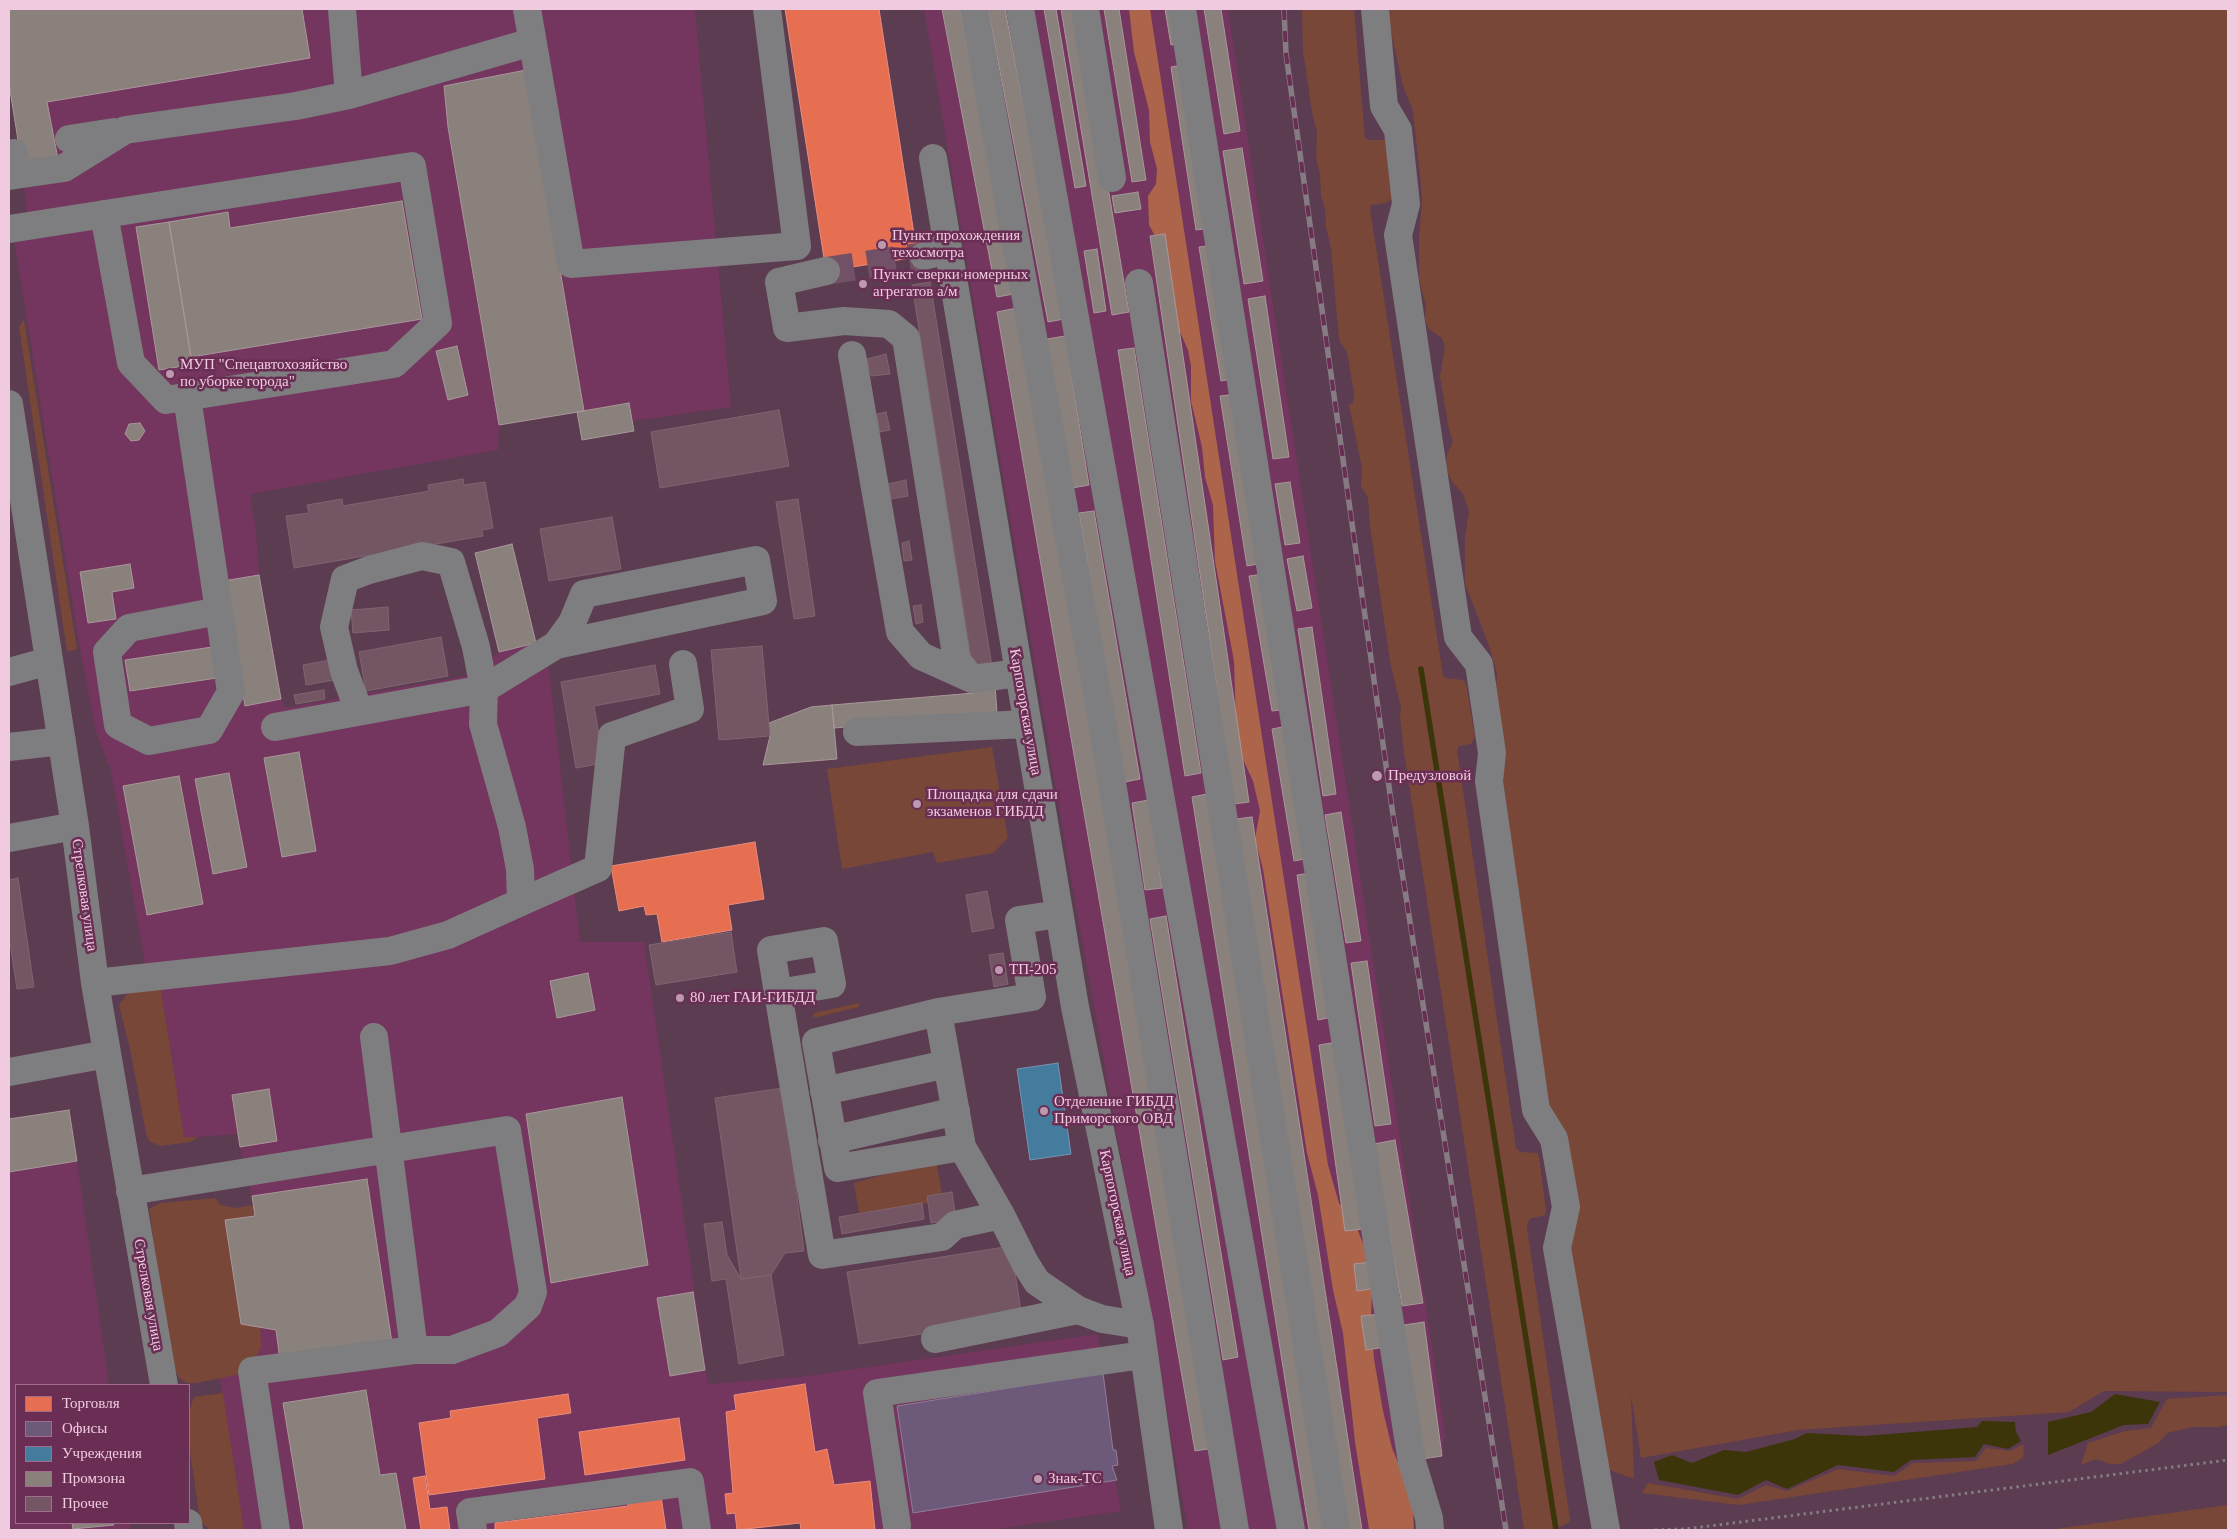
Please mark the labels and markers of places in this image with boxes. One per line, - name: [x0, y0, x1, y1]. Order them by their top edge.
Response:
- place label: Пункт прохождения техосмотра: [892, 227, 1020, 262]
- marker: Пункт прохождения техосмотра: [876, 239, 888, 251]
- place label: Пункт сверки номерных агрегатов а/м: [873, 266, 1028, 301]
- marker: Пункт сверки номерных агрегатов а/м: [857, 278, 869, 290]
- place label: МУП "Спецавтохозяйство по уборке города": [180, 356, 347, 391]
- marker: МУП "Спецавтохозяйство по уборке города": [164, 368, 176, 380]
- place label: Предузловой: [1388, 767, 1471, 785]
- marker: Предузловой: [1370, 769, 1384, 783]
- place label: Площадка для сдачи экзаменов ГИБДД: [927, 786, 1058, 821]
- marker: Площадка для сдачи экзаменов ГИБДД: [911, 798, 923, 810]
- place label: ТП-205: [1009, 961, 1056, 979]
- marker: ТП-205: [993, 964, 1005, 976]
- place label: 80 лет ГАИ-ГИБДД: [690, 989, 815, 1007]
- marker: 80 лет ГАИ-ГИБДД: [674, 992, 686, 1004]
- place label: Отделение ГИБДД Приморского ОВД: [1054, 1093, 1174, 1128]
- marker: Отделение ГИБДД Приморского ОВД: [1038, 1105, 1050, 1117]
- place label: Знак-ТС: [1048, 1470, 1102, 1488]
- marker: Знак-ТС: [1032, 1473, 1044, 1485]

